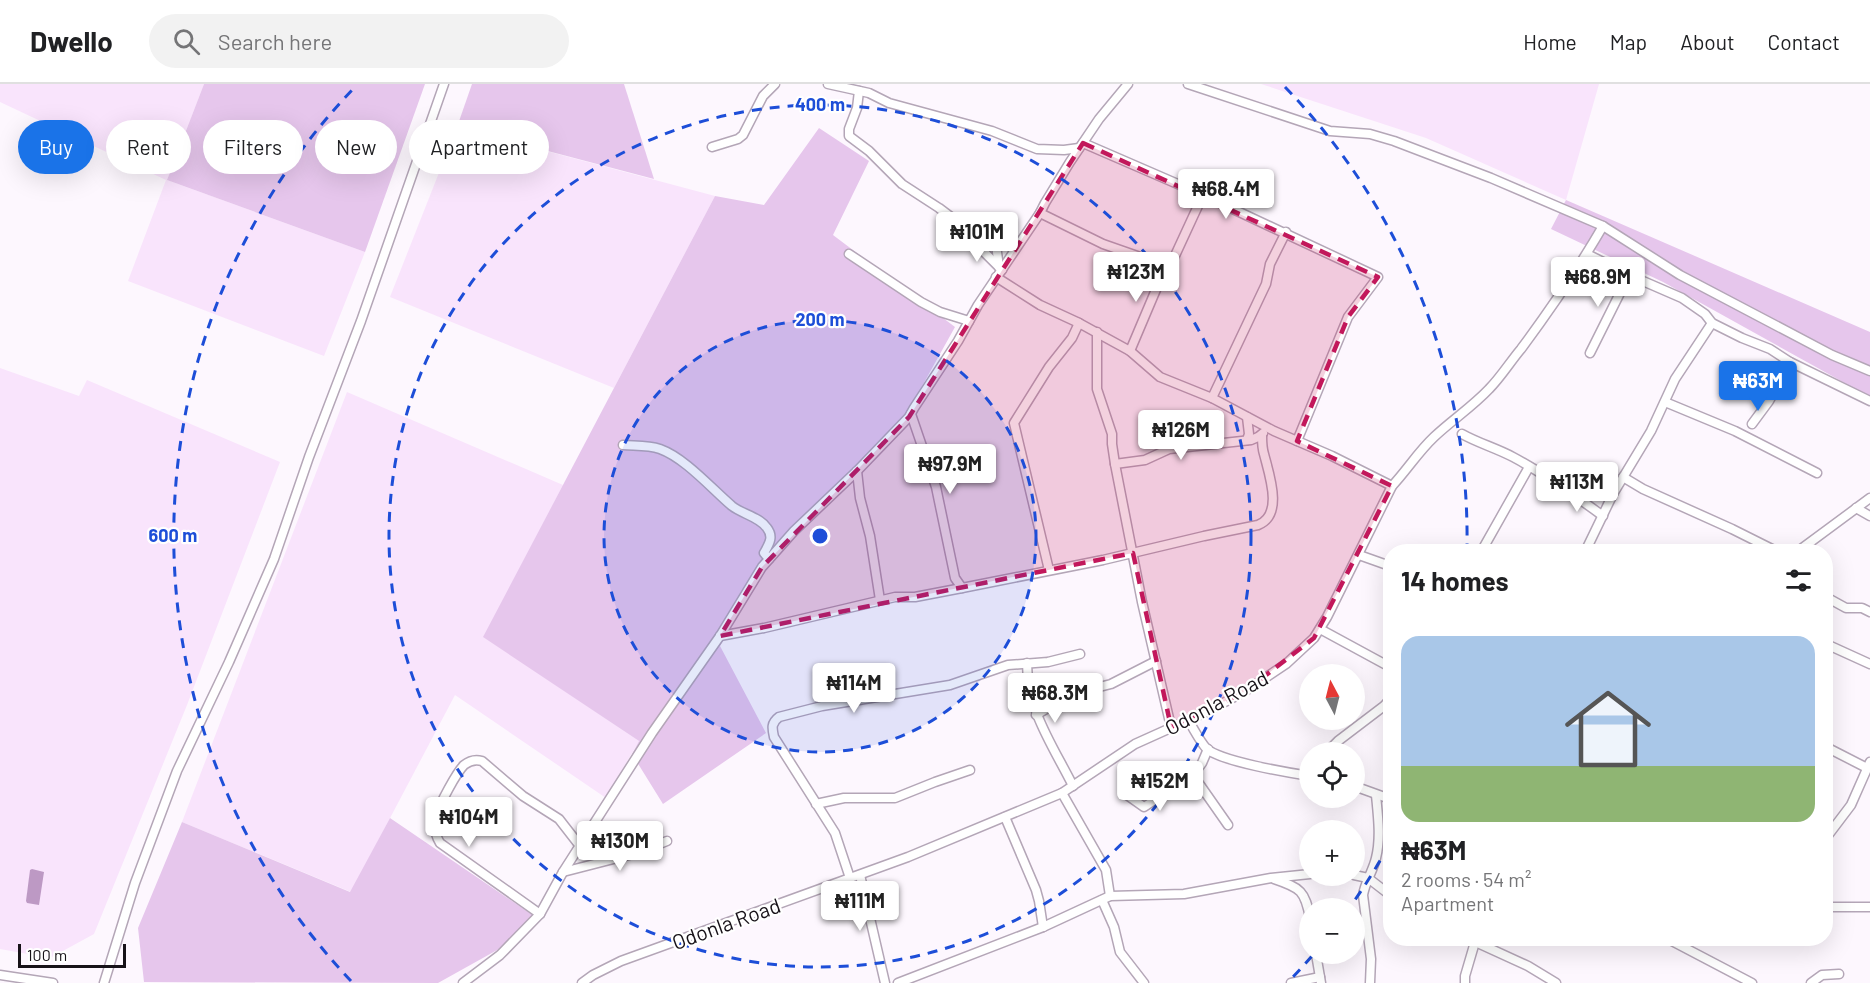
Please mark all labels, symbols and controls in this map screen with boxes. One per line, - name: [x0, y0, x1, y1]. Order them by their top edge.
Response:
- search box: [149, 14, 569, 68]
- text: Dwello: [30, 24, 113, 58]
- icon: search: [170, 25, 203, 58]
- text: Search here: [218, 28, 332, 54]
- text: Home: [1523, 29, 1577, 54]
- text: Map: [1610, 29, 1647, 54]
- text: About: [1680, 29, 1735, 54]
- text: Contact: [1768, 29, 1840, 54]
- text: 400 m: [795, 93, 845, 115]
- chip: Buy: [18, 120, 94, 174]
- chip: Rent: [106, 120, 191, 174]
- chip: Filters: [203, 120, 303, 174]
- chip: New: [315, 120, 397, 174]
- chip: Apartment: [409, 120, 549, 174]
- pin: ₦68.4M: [1177, 169, 1275, 220]
- text: ₦68.4M: [1192, 176, 1260, 200]
- pin: ₦101M: [935, 212, 1019, 263]
- text: ₦101M: [950, 219, 1004, 243]
- pin: ₦123M: [1094, 252, 1178, 303]
- pin: ₦68.9M: [1549, 257, 1647, 308]
- text: ₦123M: [1107, 259, 1165, 283]
- text: ₦68.9M: [1565, 264, 1631, 288]
- text: 200 m: [795, 308, 845, 330]
- pin: ₦63M: [1722, 361, 1794, 412]
- text: ₦63M: [1733, 368, 1783, 392]
- pin: ₦126M: [1139, 410, 1223, 461]
- text: ₦126M: [1152, 417, 1210, 441]
- pin: ₦97.9M: [901, 444, 999, 495]
- text: ₦97.9M: [918, 451, 982, 475]
- pin: ₦113M: [1535, 462, 1619, 513]
- text: ₦113M: [1550, 469, 1604, 493]
- text: 600 m: [149, 524, 197, 546]
- centre of rings: [810, 526, 830, 546]
- icon: filters: [1782, 564, 1815, 597]
- text: 14 homes: [1401, 565, 1508, 596]
- pin: ₦114M: [812, 663, 896, 714]
- street label: Odonla Road: [1160, 664, 1272, 740]
- north arrow: [1299, 664, 1365, 730]
- map controls: [1299, 664, 1365, 964]
- text: ₦114M: [826, 670, 882, 694]
- pin: ₦68.3M: [1006, 673, 1104, 724]
- icon: home: [1554, 675, 1662, 783]
- text: ₦68.3M: [1022, 680, 1088, 704]
- button: locate: [1299, 742, 1365, 808]
- pin: ₦152M: [1118, 761, 1202, 812]
- text: ₦152M: [1131, 768, 1189, 792]
- pin: ₦104M: [427, 797, 511, 848]
- text: ₦104M: [439, 804, 499, 828]
- button: +: [1299, 820, 1365, 886]
- pin: ₦130M: [578, 821, 662, 872]
- text: ₦130M: [591, 828, 649, 852]
- text: ₦63M: [1401, 834, 1466, 865]
- text: 2 rooms · 54 m²: [1401, 867, 1531, 891]
- pin: ₦111M: [818, 881, 902, 932]
- text: ₦111M: [835, 888, 885, 912]
- text: Apartment: [1401, 891, 1494, 915]
- street label: Odonla Road: [668, 892, 784, 954]
- button: −: [1299, 898, 1365, 964]
- scale bar: [18, 941, 126, 968]
- text: 100 m: [27, 945, 67, 964]

